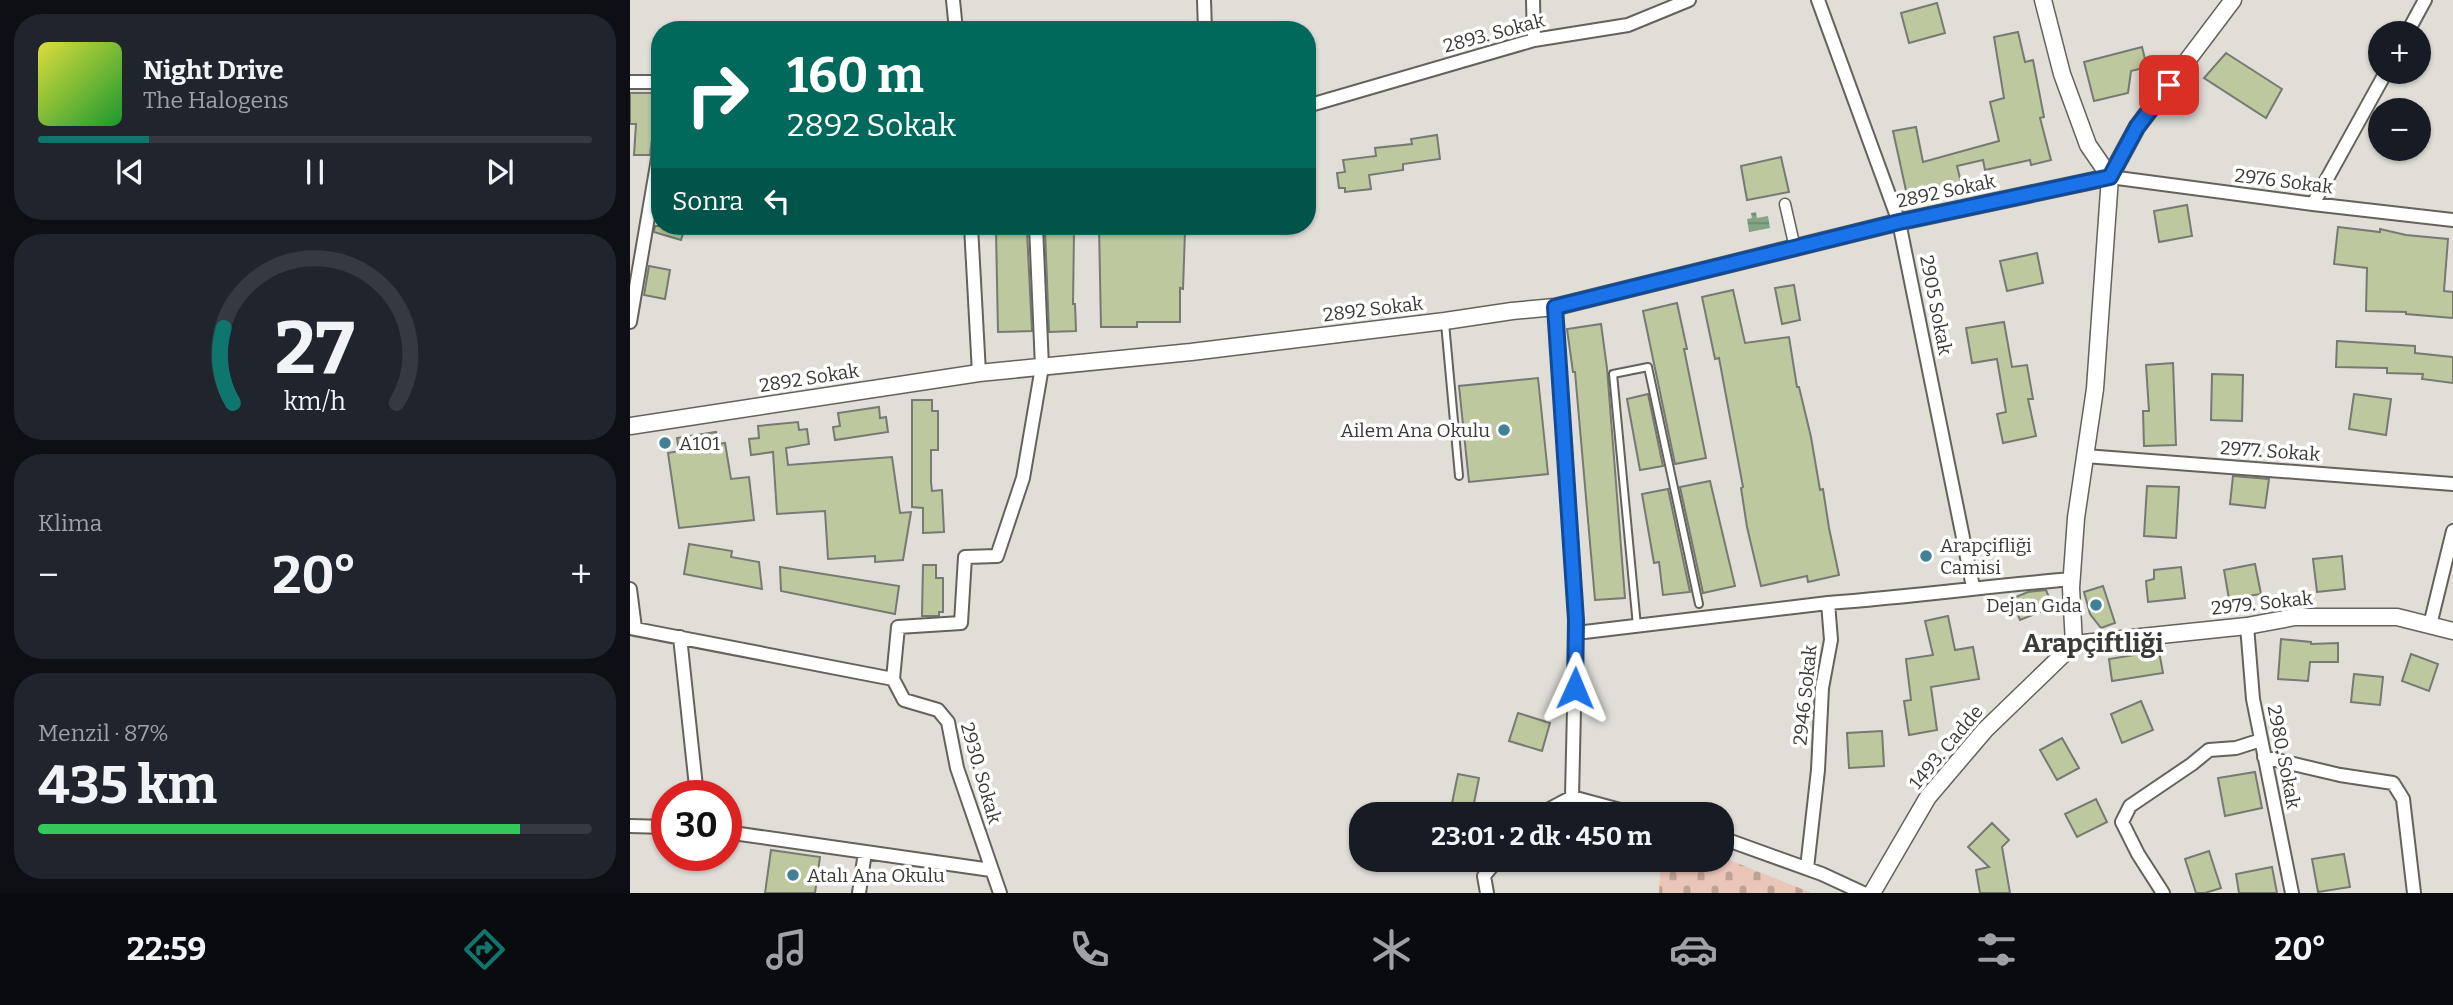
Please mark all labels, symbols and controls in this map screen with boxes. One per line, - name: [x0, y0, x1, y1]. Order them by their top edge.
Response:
- street label: 2893. Sokak: [1441, 8, 1547, 58]
- map controls: [2368, 21, 2431, 161]
- button: +: [2368, 21, 2431, 84]
- text: 160 m: [787, 46, 924, 105]
- icon: right: [672, 49, 763, 140]
- text: Night Drive: [143, 55, 284, 86]
- pin: [2139, 55, 2199, 115]
- icon: arrive: [2150, 66, 2188, 104]
- text: The Halogens: [143, 86, 289, 114]
- button: −: [2368, 98, 2431, 161]
- text: 2892 Sokak: [787, 106, 956, 144]
- icon: previous: [111, 153, 149, 191]
- icon: pause: [296, 153, 334, 191]
- icon: next: [481, 153, 519, 191]
- street label: 2976 Sokak: [2234, 164, 2335, 198]
- street label: 2892 Sokak: [1894, 169, 1998, 213]
- icon: left: [758, 182, 796, 220]
- text: Sonra: [672, 186, 744, 217]
- street label: 2905 Sokak: [1915, 253, 1957, 357]
- street label: 2892 Sokak: [1322, 291, 1424, 327]
- text: 27: [275, 305, 355, 392]
- street label: 2892 Sokak: [758, 359, 861, 397]
- text: km/h: [284, 386, 346, 416]
- place label: Ailem Ana Okulu: [1341, 419, 1490, 442]
- marker: Ailem Ana Okulu: [1496, 422, 1512, 438]
- place label: A101: [679, 432, 720, 455]
- marker: A101: [657, 435, 673, 451]
- street label: 2977. Sokak: [2219, 436, 2321, 466]
- text: Klima: [38, 509, 102, 537]
- place label: Arapçifliği Camisi: [1940, 534, 2032, 579]
- text: 20°: [272, 544, 357, 607]
- marker: Arapçifliği Camisi: [1918, 548, 1934, 564]
- text: −: [38, 552, 59, 598]
- text: +: [570, 552, 592, 598]
- street label: 2979. Sokak: [2210, 586, 2314, 620]
- place label: Dejan Gıda: [1986, 594, 2083, 617]
- marker: Dejan Gıda: [2088, 597, 2104, 613]
- district label: Arapçiftliği: [2022, 628, 2164, 659]
- street label: 2946 Sokak: [1788, 643, 1822, 746]
- position arrow: [1538, 651, 1612, 725]
- street label: 1493. Cadde: [1904, 700, 1988, 794]
- street label: 2980. Sokak: [2263, 703, 2305, 811]
- text: Menzil · 87%: [38, 719, 169, 747]
- street label: 2930. Sokak: [956, 720, 1006, 827]
- text: 435 km: [38, 754, 217, 817]
- speed limit sign: 30: [651, 780, 742, 871]
- text: 23:01 · 2 dk · 450 m: [1431, 821, 1652, 852]
- place label: Atalı Ana Okulu: [807, 864, 945, 887]
- marker: Atalı Ana Okulu: [785, 867, 801, 883]
- icon: directions: [460, 925, 509, 974]
- icon: music: [762, 925, 811, 974]
- icon: phone: [1065, 925, 1114, 974]
- icon: climate: [1367, 925, 1416, 974]
- icon: car: [1669, 925, 1718, 974]
- icon: filters: [1972, 925, 2021, 974]
- text: 22:59: [127, 930, 206, 968]
- text: 20°: [2274, 930, 2326, 968]

